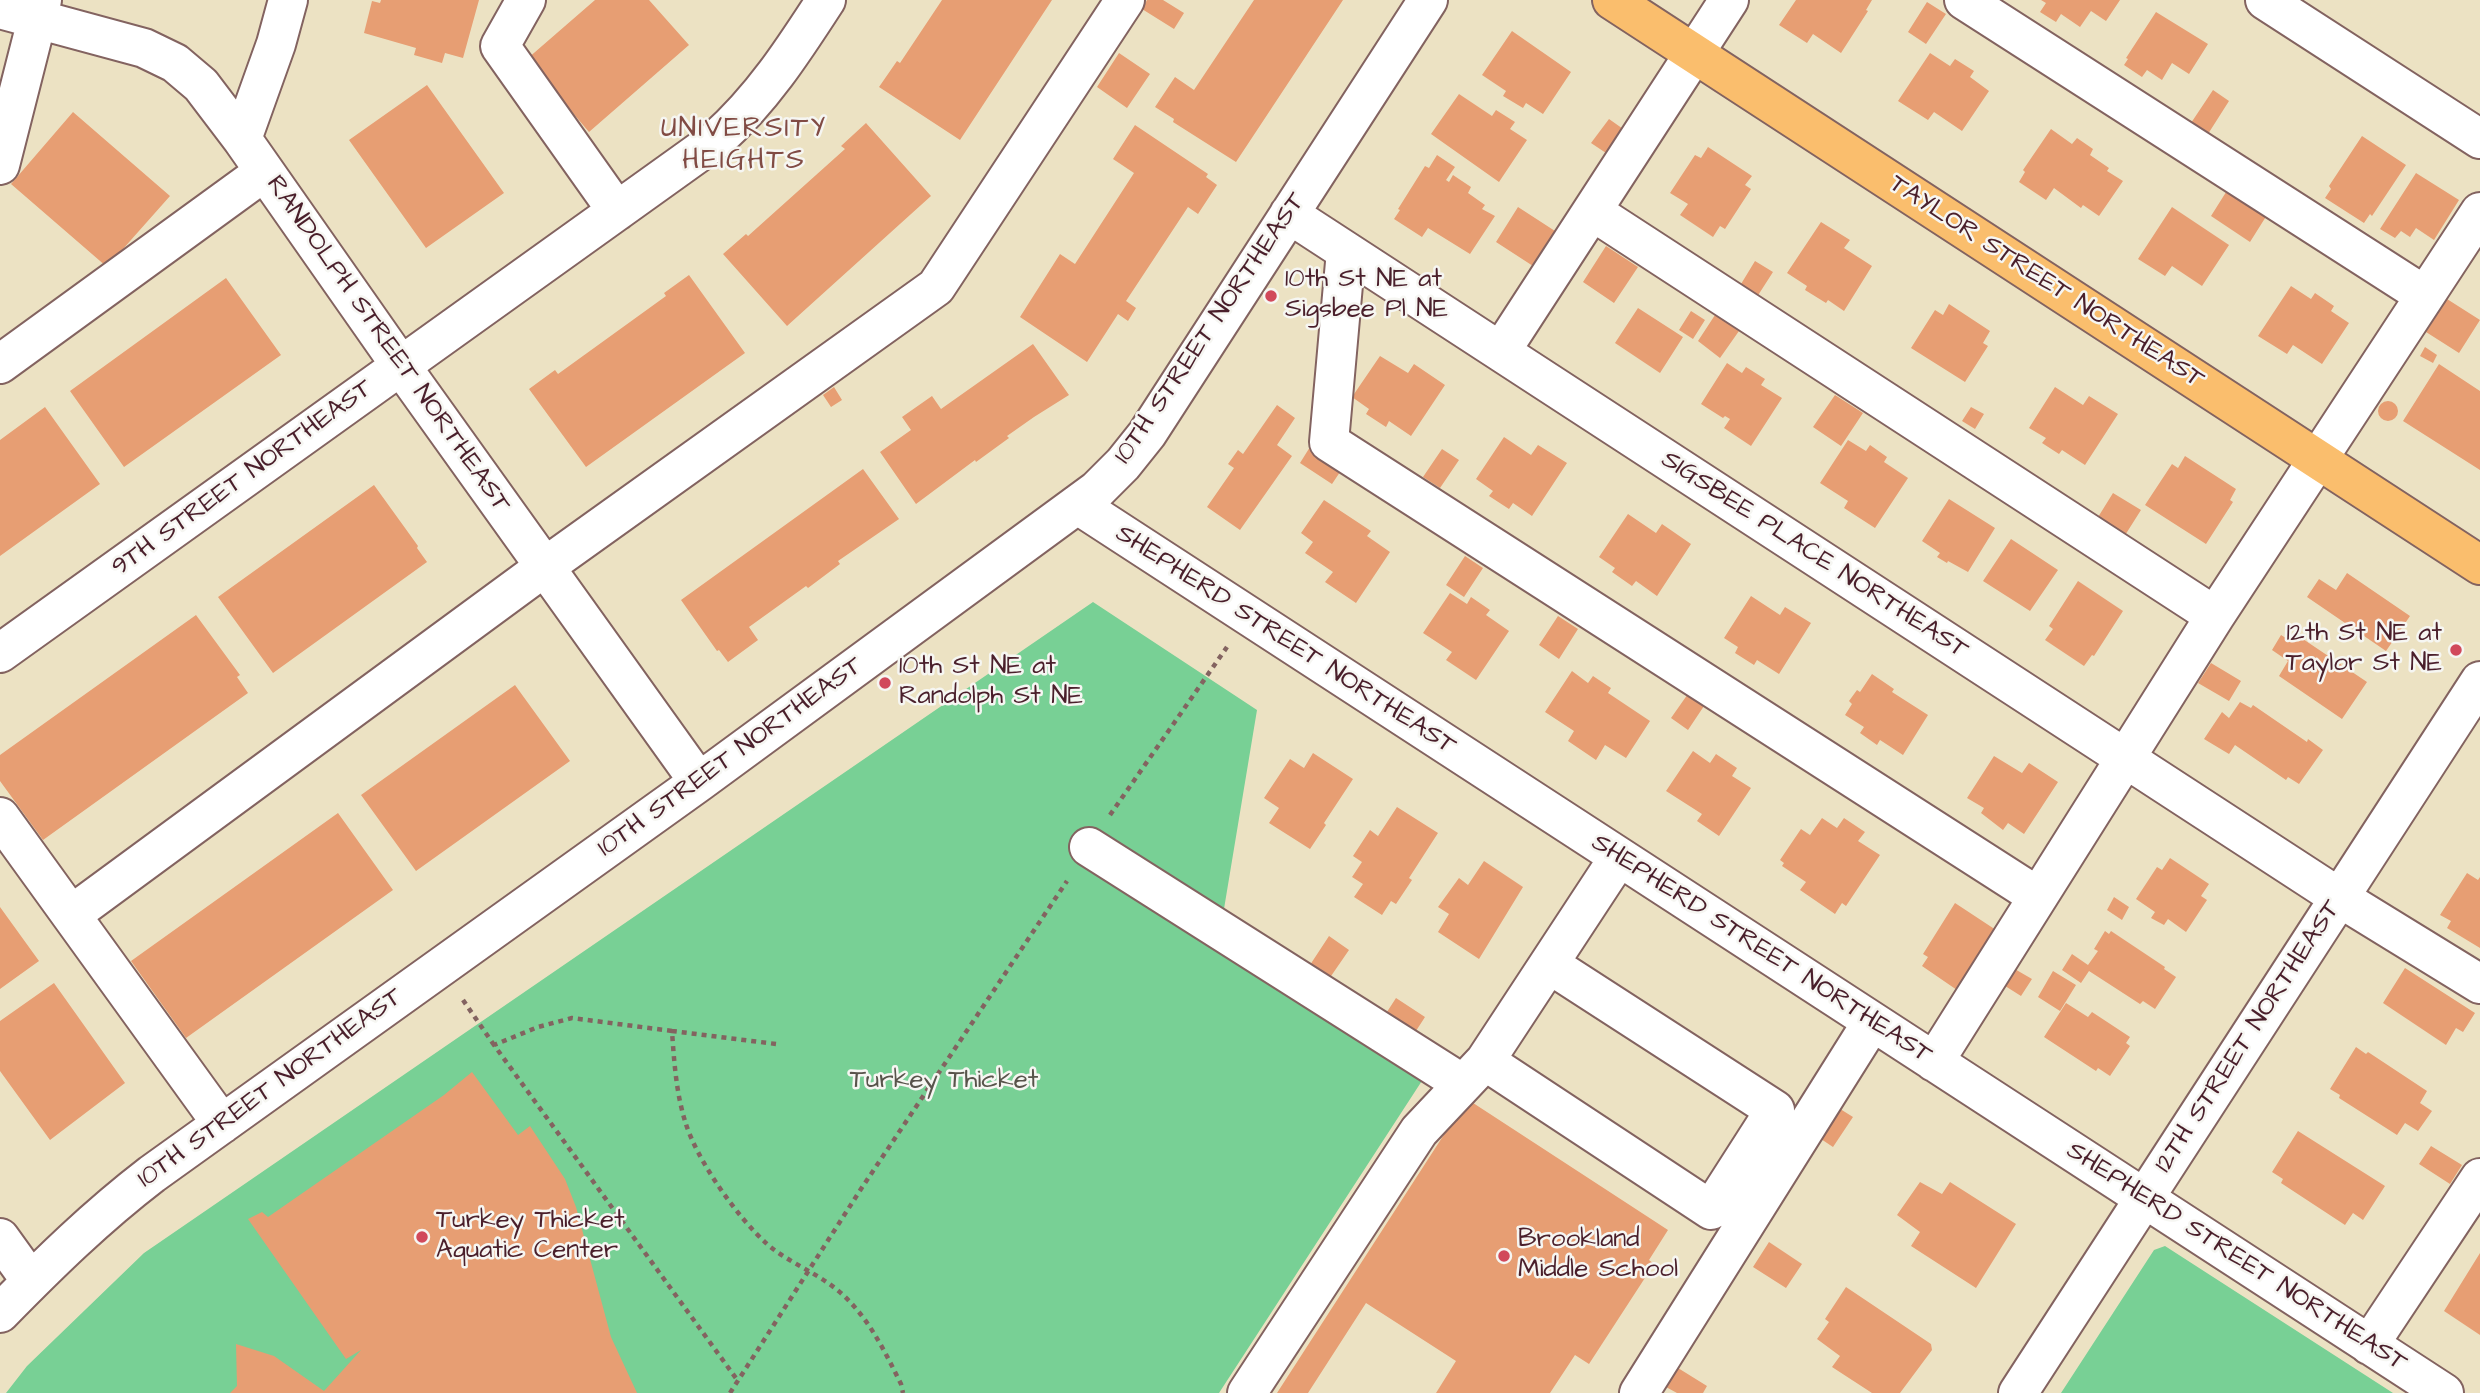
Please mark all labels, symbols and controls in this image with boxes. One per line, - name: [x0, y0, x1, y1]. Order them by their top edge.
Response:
- district label: UNIVERSITY HEIGHTS: [662, 113, 826, 179]
- street label: TAYLOR STREET NORTHEAST: [1883, 169, 2209, 397]
- street label: RANDOLPH STREET NORTHEAST: [258, 170, 516, 520]
- street label: 10TH STREET NORTHEAST: [1109, 188, 1313, 470]
- place label: 10th St NE at Sigsbee Pl NE: [1285, 265, 1448, 326]
- marker: 10th St NE at Sigsbee Pl NE: [1263, 288, 1279, 304]
- street label: 9TH STREET NORTHEAST: [106, 374, 380, 584]
- street label: SIGSBEE PLACE NORTHEAST: [1655, 445, 1973, 667]
- street label: SHEPHERD STREET NORTHEAST: [1109, 519, 1461, 763]
- place label: 12th St NE at Taylor St NE: [2286, 619, 2442, 680]
- marker: 12th St NE at Taylor St NE: [2448, 642, 2464, 658]
- street label: 10TH STREET NORTHEAST: [592, 651, 870, 865]
- place label: 10th St NE at Randolph St NE: [899, 652, 1083, 714]
- marker: 10th St NE at Randolph St NE: [877, 675, 893, 691]
- street label: SHEPHERD STREET NORTHEAST: [1585, 828, 1937, 1072]
- street label: 12TH STREET NORTHEAST: [2149, 895, 2349, 1179]
- street label: 10TH STREET NORTHEAST: [132, 982, 410, 1196]
- park label: Turkey Thicket: [850, 1066, 1038, 1098]
- street label: SHEPHERD STREET NORTHEAST: [2060, 1136, 2412, 1380]
- place label: Turkey Thicket Aquatic Center: [436, 1206, 624, 1268]
- place label: Brookland Middle School: [1518, 1225, 1678, 1286]
- marker: Turkey Thicket Aquatic Center: [414, 1229, 430, 1245]
- marker: Brookland Middle School: [1496, 1248, 1512, 1264]

